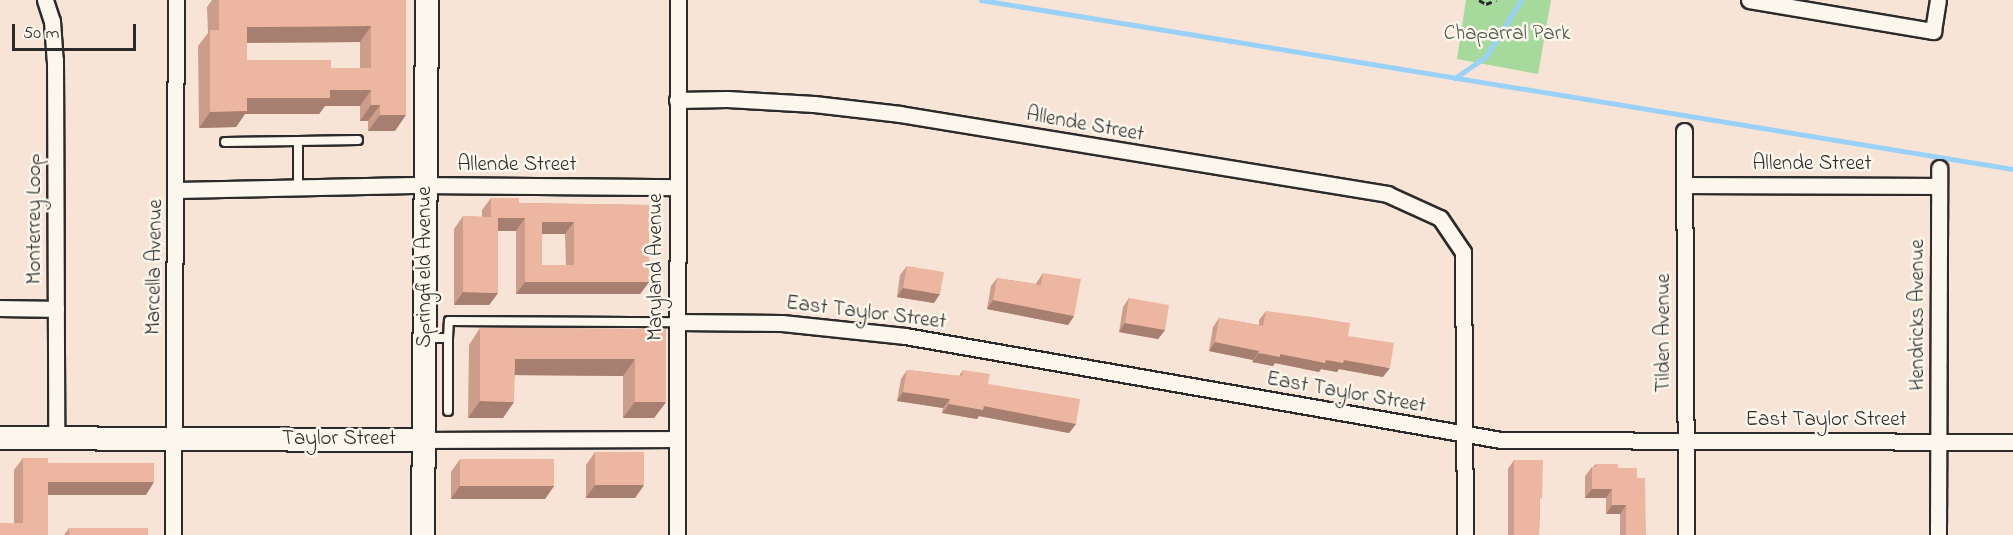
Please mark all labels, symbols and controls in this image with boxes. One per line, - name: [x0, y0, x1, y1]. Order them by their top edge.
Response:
- scale bar: [15, 12, 140, 50]
- text: 50 m: [23, 21, 60, 47]
- park label: Chaparral Park: [1444, 21, 1570, 47]
- street label: Allende Street: [1024, 102, 1146, 148]
- street label: Allende Street: [1752, 151, 1872, 177]
- street label: Allende Street: [457, 152, 577, 178]
- street label: Monterrey Loop: [22, 154, 48, 284]
- street label: Springfield Avenue: [412, 186, 438, 348]
- street label: Maryland Avenue: [643, 193, 669, 341]
- street label: Marcella Avenue: [141, 199, 169, 335]
- street label: Hendricks Avenue: [1905, 239, 1931, 391]
- street label: Tilden Avenue: [1651, 274, 1677, 392]
- street label: East Taylor Street: [784, 291, 948, 335]
- street label: East Taylor Street: [1264, 367, 1428, 419]
- street label: East Taylor Street: [1745, 407, 1907, 433]
- street label: Taylor Street: [282, 426, 396, 452]

